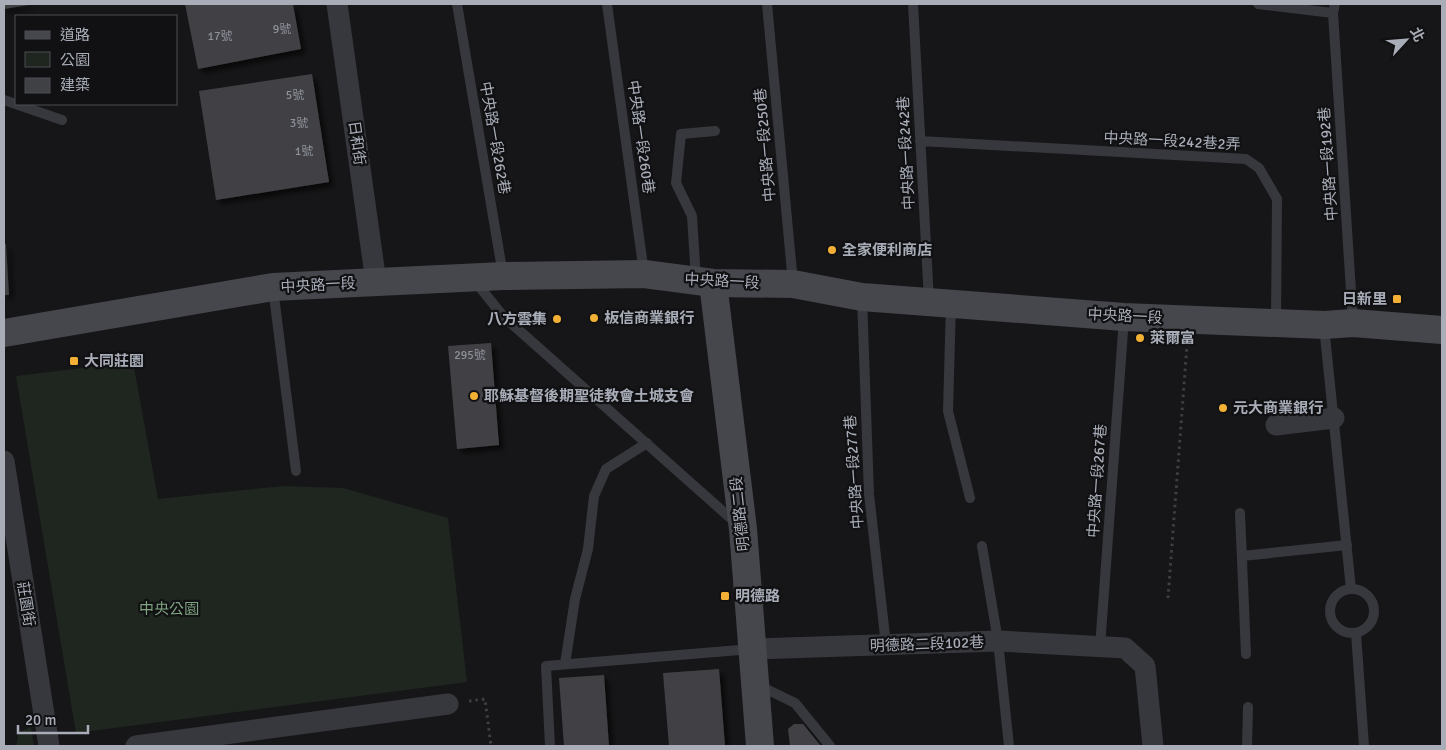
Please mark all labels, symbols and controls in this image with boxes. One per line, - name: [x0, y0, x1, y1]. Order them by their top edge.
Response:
- legend: [15, 15, 178, 105]
- north arrow: [1381, 15, 1431, 65]
- house number: 9號: [273, 22, 291, 37]
- text: 北: [1407, 25, 1428, 45]
- text: 道路: [60, 26, 90, 44]
- house number: 17號: [208, 29, 232, 44]
- text: 公園: [60, 51, 90, 69]
- text: 建築: [60, 76, 90, 94]
- street label: 中央路一段260巷: [624, 79, 658, 195]
- street label: 中央路一段262巷: [476, 80, 514, 196]
- street label: 中央路一段250巷: [751, 87, 779, 203]
- house number: 5號: [286, 88, 304, 103]
- street label: 中央路一段242巷: [894, 95, 918, 211]
- street label: 中央路一段192巷: [1315, 106, 1341, 222]
- house number: 3號: [290, 116, 308, 131]
- street label: 日和街: [345, 119, 369, 167]
- street label: 中央路一段242巷2弄: [1103, 128, 1241, 154]
- house number: 1號: [295, 144, 313, 159]
- place label: 全家便利商店: [842, 241, 932, 259]
- marker: 全家便利商店: [826, 244, 838, 256]
- street label: 中央路一段: [684, 270, 760, 292]
- street label: 中央路一段: [280, 274, 356, 296]
- place label: 日新里: [1342, 290, 1387, 308]
- marker: 日新里: [1391, 293, 1403, 305]
- street label: 中央路一段: [1087, 305, 1163, 327]
- place label: 板信商業銀行: [604, 309, 694, 327]
- place label: 八方雲集: [487, 310, 547, 328]
- marker: 板信商業銀行: [588, 312, 600, 324]
- marker: 八方雲集: [551, 313, 563, 325]
- place label: 萊爾富: [1150, 329, 1195, 347]
- marker: 萊爾富: [1134, 332, 1146, 344]
- house number: 295號: [454, 348, 486, 363]
- place label: 大同莊園: [84, 352, 144, 370]
- marker: 大同莊園: [68, 355, 80, 367]
- place label: 耶穌基督後期聖徒教會土城支會: [484, 387, 694, 405]
- marker: 耶穌基督後期聖徒教會土城支會: [468, 390, 480, 402]
- place label: 元大商業銀行: [1233, 399, 1323, 417]
- marker: 元大商業銀行: [1217, 402, 1229, 414]
- street label: 中央路一段277巷: [841, 414, 867, 530]
- street label: 中央路一段267巷: [1084, 423, 1110, 539]
- street label: 明德路二段: [727, 476, 753, 552]
- street label: 莊園街: [14, 580, 38, 628]
- place label: 明德路: [735, 587, 780, 605]
- marker: 明德路: [719, 590, 731, 602]
- park label: 中央公園: [139, 600, 199, 618]
- street label: 明德路二段102巷: [870, 633, 984, 655]
- scale bar: [18, 702, 88, 734]
- text: 20 m: [25, 711, 56, 729]

